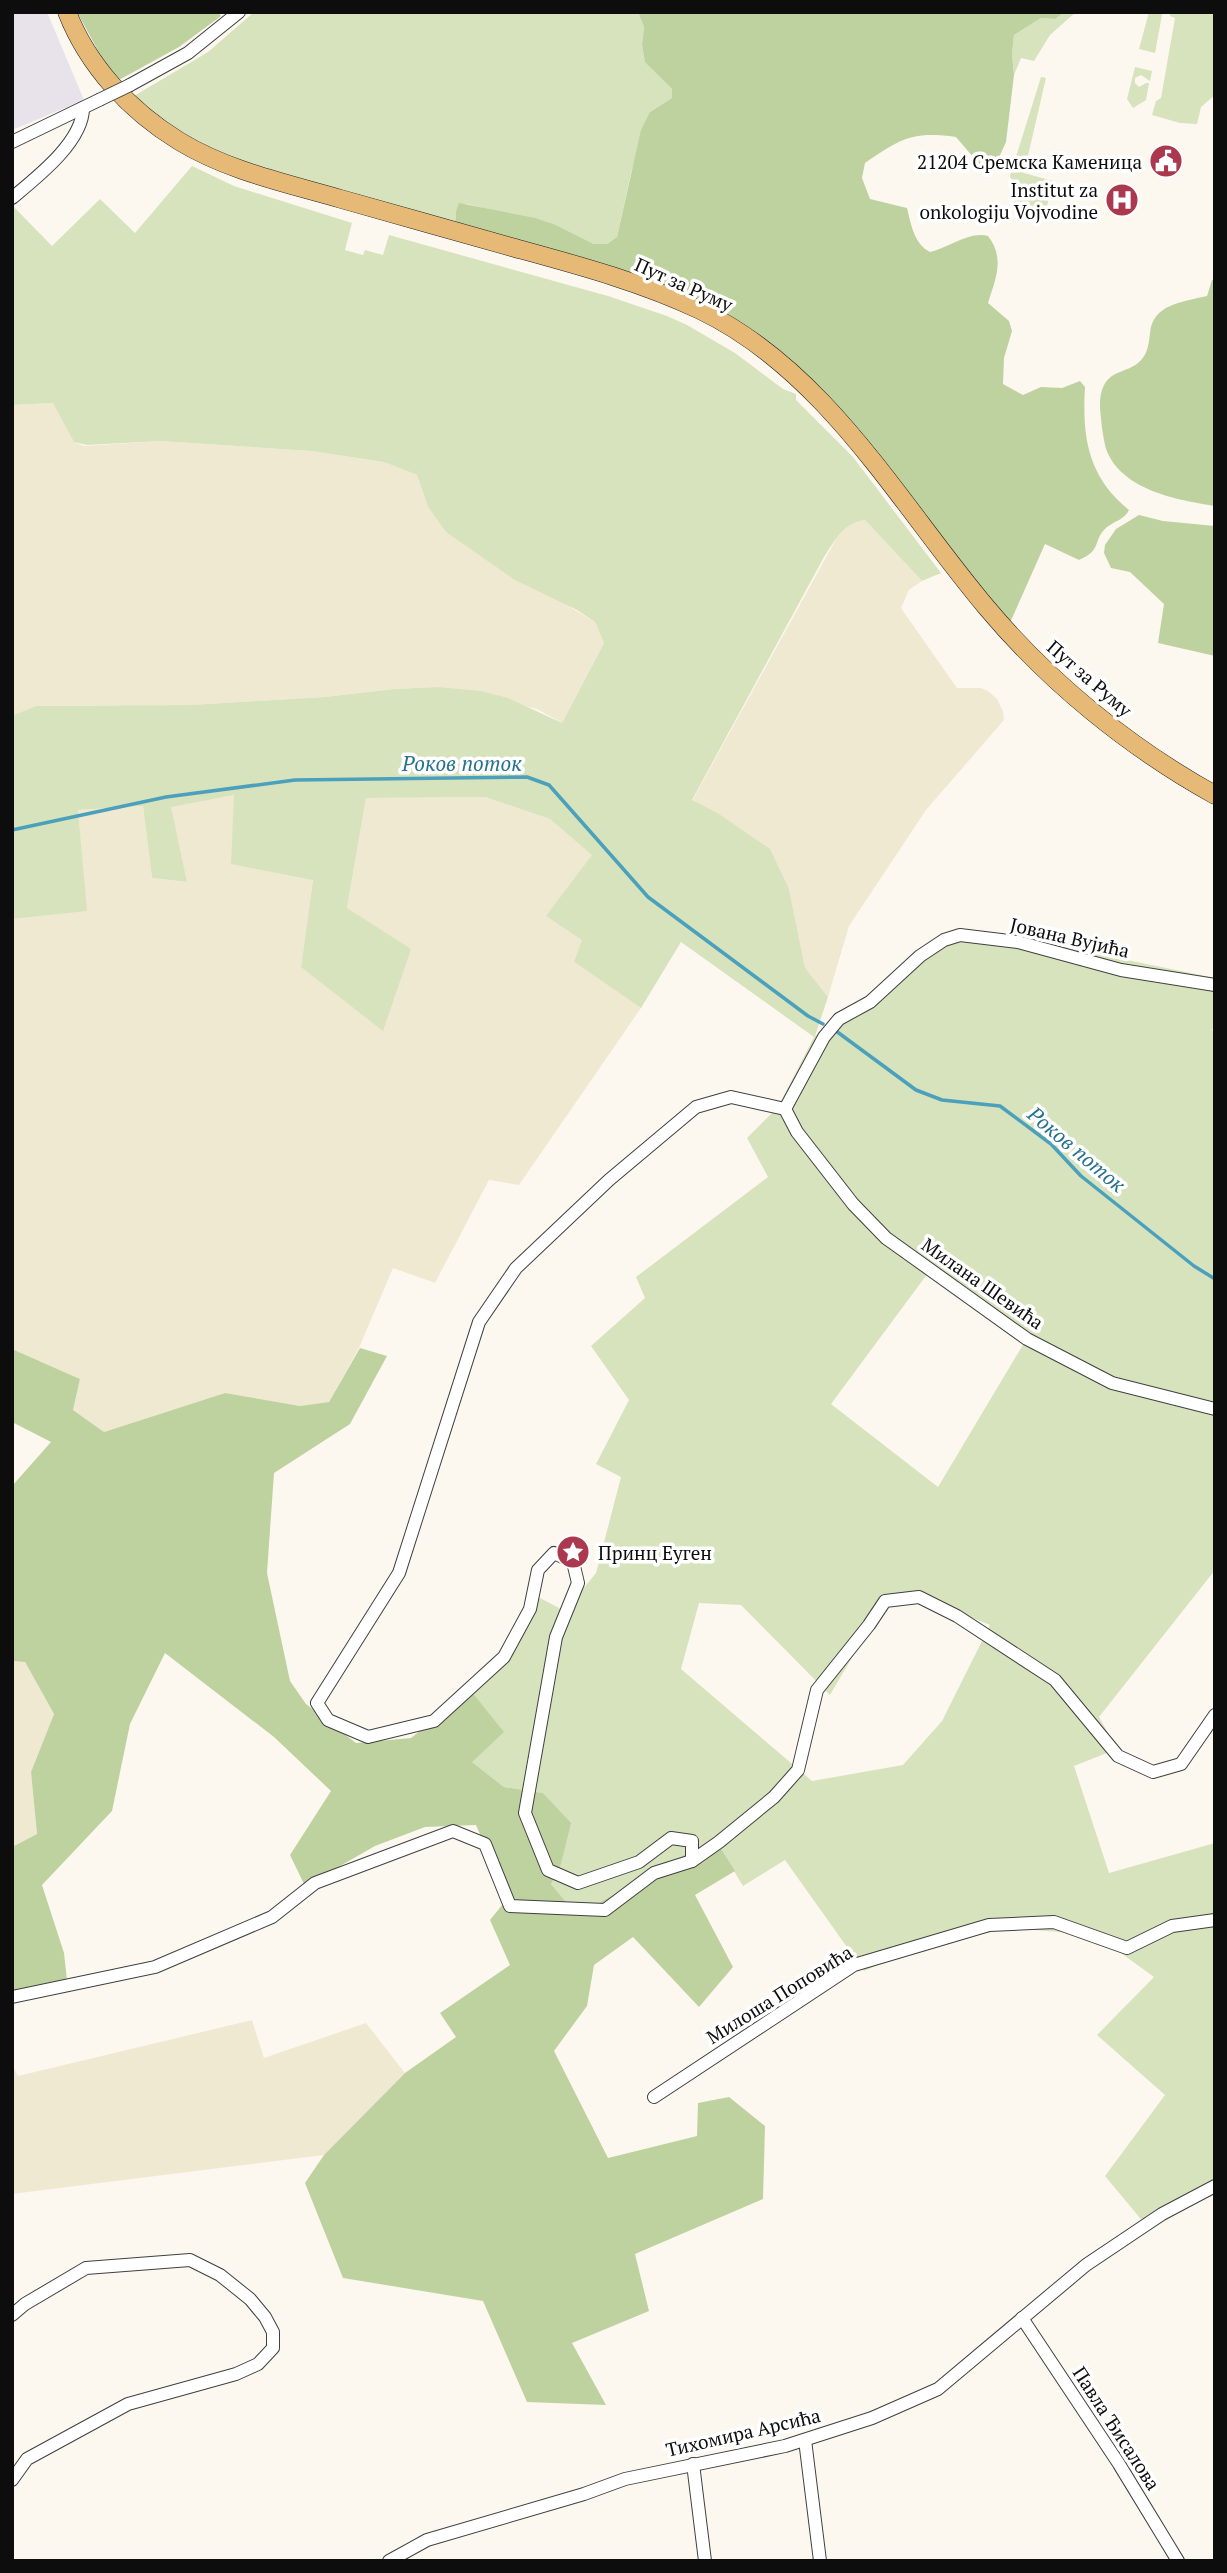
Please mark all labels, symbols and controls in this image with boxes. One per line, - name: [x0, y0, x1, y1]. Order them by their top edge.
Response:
- public building icon: 21204 Сремска Каменица: [1147, 142, 1185, 180]
- place label: 21204 Сремска Каменица: [917, 149, 1142, 174]
- place label: Institut za onkologiju Vojvodine: [920, 177, 1098, 224]
- hospital icon: Institut za onkologiju Vojvodine: [1103, 181, 1141, 219]
- street label: Пут за Руму: [631, 251, 737, 317]
- street label: Пут за Руму: [1042, 634, 1138, 722]
- water label: Роков поток: [401, 749, 522, 777]
- street label: Јована Вујића: [1008, 911, 1132, 963]
- water label: Роков поток: [1021, 1099, 1132, 1198]
- street label: Милана Шевића: [917, 1232, 1049, 1335]
- place icon: Принц Еуген: [554, 1533, 592, 1571]
- place label: Принц Еуген: [598, 1540, 712, 1565]
- street label: Милоша Поповића: [701, 1939, 857, 2049]
- street label: Павла Ђисалова: [1068, 2361, 1167, 2495]
- street label: Тихомира Арсића: [663, 2402, 823, 2462]

